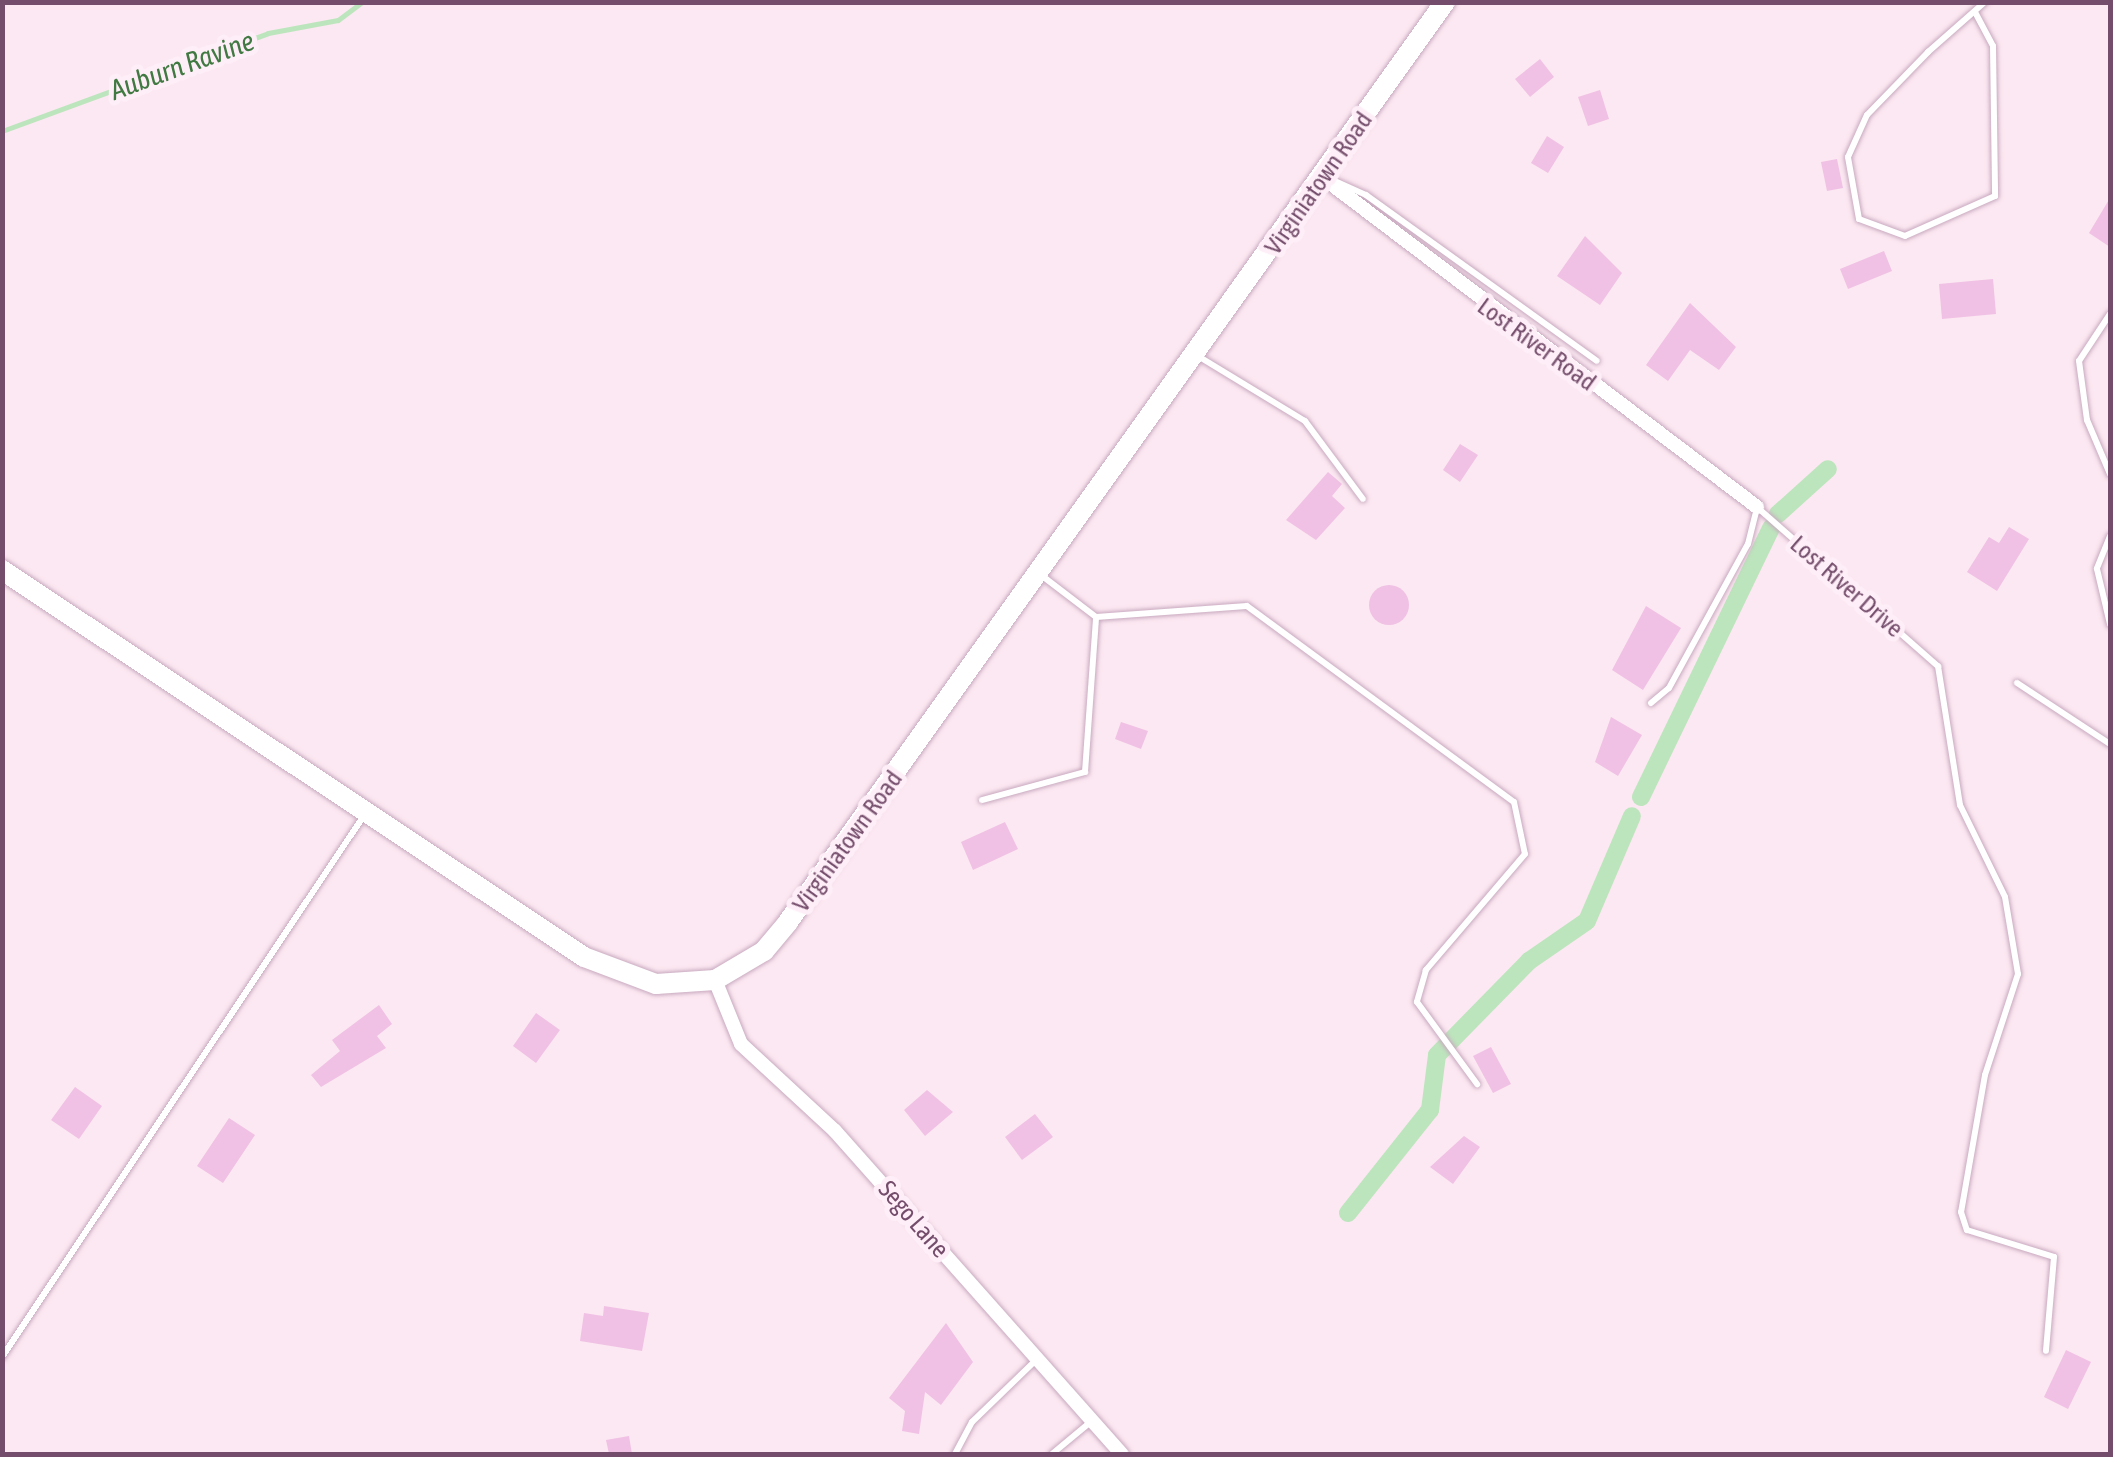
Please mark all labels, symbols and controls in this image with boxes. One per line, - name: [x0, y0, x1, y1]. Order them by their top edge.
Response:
- water label: Auburn Ravine: [105, 23, 259, 107]
- street label: Virginiatown Road: [1258, 106, 1378, 260]
- street label: Lost River Road: [1472, 291, 1602, 397]
- street label: Lost River Drive: [1784, 529, 1910, 643]
- street label: Virginiatown Road: [786, 765, 908, 917]
- street label: Sego Lane: [872, 1174, 956, 1264]

